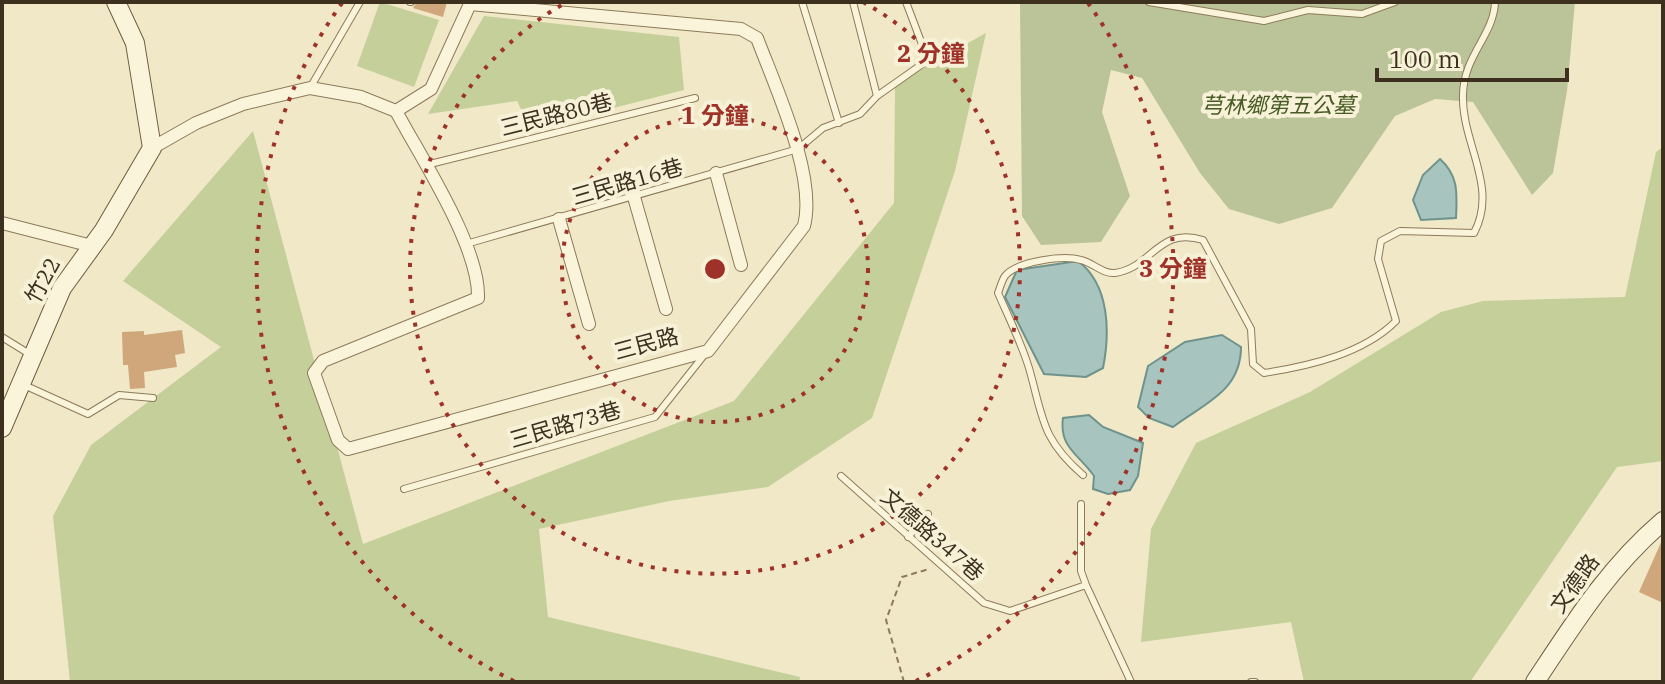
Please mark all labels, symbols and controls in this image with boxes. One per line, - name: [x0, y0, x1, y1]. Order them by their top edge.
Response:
- scale bar: [1377, 32, 1567, 82]
- text: 2 分鐘: [897, 37, 965, 69]
- text: 100 m: [1389, 43, 1461, 75]
- street label: 三民路80巷: [497, 86, 615, 142]
- park label: 芎林鄉第五公墓: [1201, 90, 1358, 119]
- text: 1 分鐘: [681, 99, 749, 131]
- street label: 三民路16巷: [568, 151, 686, 211]
- street label: 竹22: [18, 252, 66, 308]
- text: 3 分鐘: [1139, 252, 1207, 284]
- centre of rings: [701, 255, 729, 283]
- street label: 三民路: [610, 320, 682, 366]
- street label: 三民路73巷: [506, 394, 624, 454]
- street label: 文德路347巷: [875, 481, 991, 587]
- street label: 文德路: [1543, 548, 1605, 618]

